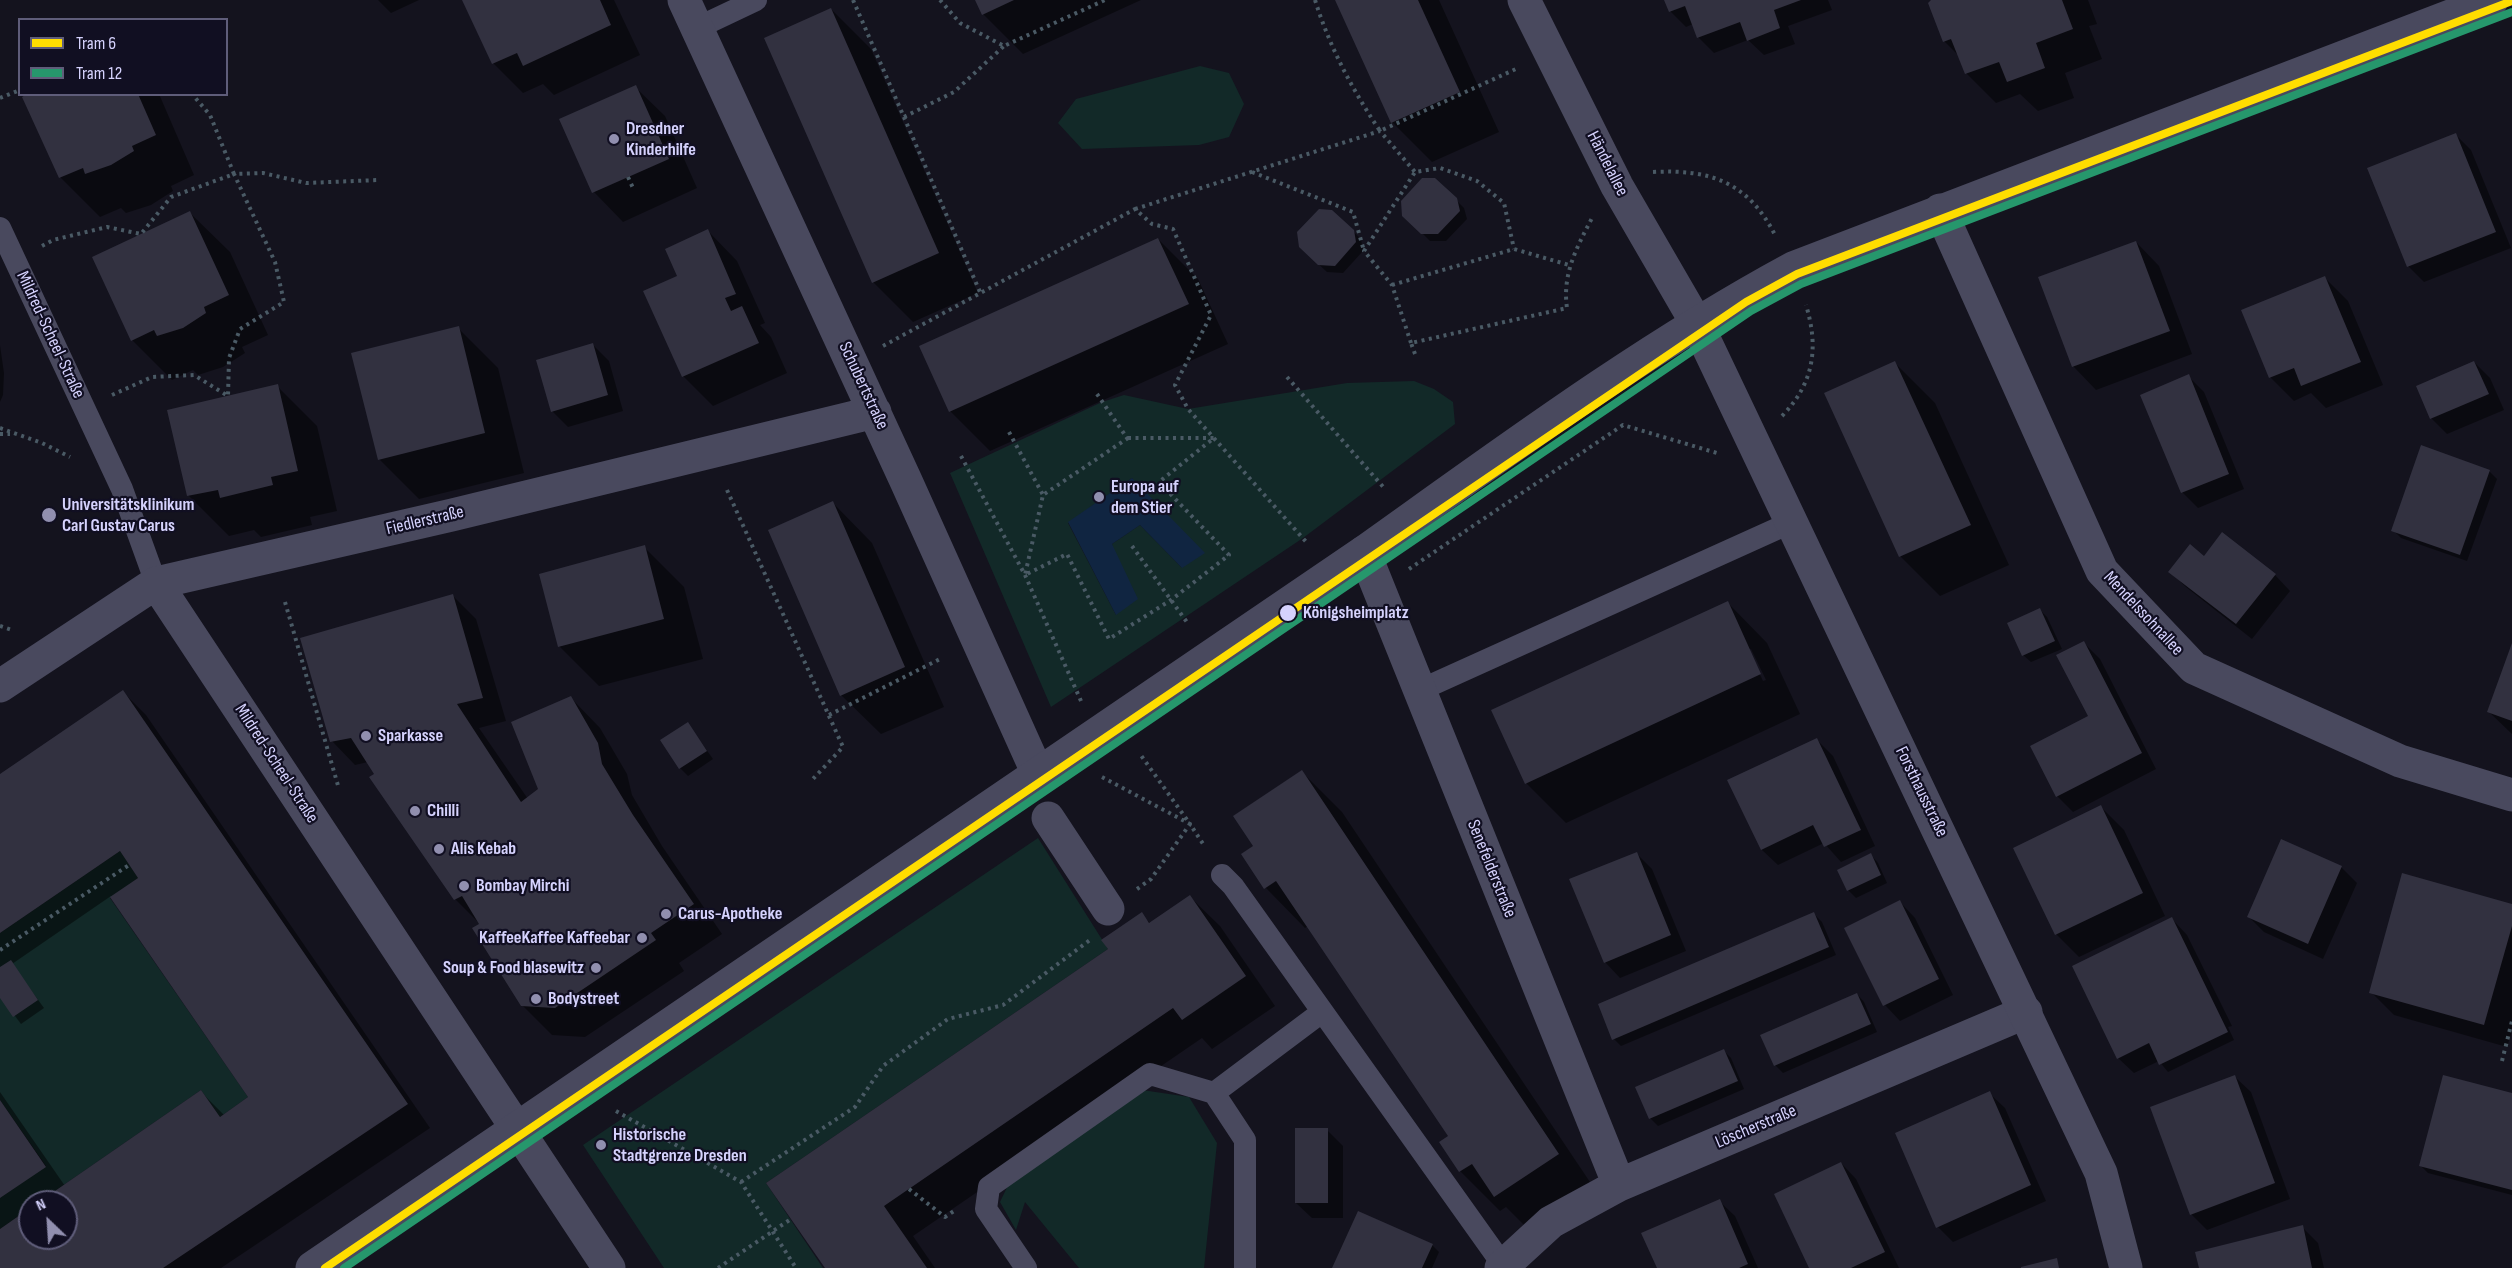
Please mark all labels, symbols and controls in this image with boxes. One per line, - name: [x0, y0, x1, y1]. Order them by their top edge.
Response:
- legend: [18, 18, 228, 96]
- text: Tram 6: [76, 33, 116, 54]
- text: Tram 12: [76, 63, 122, 84]
- place label: Dresdner Kinderhilfe: [626, 118, 696, 160]
- street label: Händelallee: [1581, 128, 1633, 200]
- marker: Dresdner Kinderhilfe: [607, 132, 621, 146]
- street label: Mildred-Scheel-Straße: [11, 268, 89, 402]
- street label: Schubertstraße: [833, 339, 893, 433]
- place label: Europa auf dem Stier: [1111, 476, 1179, 518]
- marker: Europa auf dem Stier: [1092, 490, 1106, 504]
- place label: Universitätsklinikum Carl Gustav Carus: [62, 494, 194, 536]
- street label: Fiedlerstraße: [384, 502, 466, 540]
- marker: Universitätsklinikum Carl Gustav Carus: [40, 506, 58, 524]
- street label: Mendelssohnallee: [2098, 567, 2188, 661]
- place label: Königsheimplatz: [1303, 602, 1409, 624]
- marker: Königsheimplatz: [1278, 603, 1298, 623]
- street label: Mildred-Scheel-Straße: [229, 700, 323, 828]
- place label: Sparkasse: [378, 725, 443, 747]
- marker: Sparkasse: [359, 729, 373, 743]
- street label: Forsthausstraße: [1890, 743, 1952, 841]
- place label: Chilli: [427, 800, 459, 822]
- marker: Chilli: [408, 804, 422, 818]
- street label: Senefelderstraße: [1462, 817, 1520, 921]
- place label: Alis Kebab: [451, 838, 516, 860]
- marker: Alis Kebab: [432, 842, 446, 856]
- place label: Bombay Mirchi: [476, 875, 569, 897]
- marker: Bombay Mirchi: [457, 879, 471, 893]
- place label: Carus-Apotheke: [678, 903, 782, 925]
- marker: Carus-Apotheke: [659, 907, 673, 921]
- place label: KaffeeKaffee Kaffeebar: [479, 927, 630, 949]
- marker: KaffeeKaffee Kaffeebar: [635, 931, 649, 945]
- place label: Soup & Food blasewitz: [443, 957, 584, 979]
- marker: Soup & Food blasewitz: [589, 961, 603, 975]
- place label: Bodystreet: [548, 988, 619, 1010]
- marker: Bodystreet: [529, 992, 543, 1006]
- street label: Löscherstraße: [1712, 1100, 1800, 1154]
- place label: Historische Stadtgrenze Dresden: [613, 1124, 747, 1166]
- marker: Historische Stadtgrenze Dresden: [594, 1138, 608, 1152]
- north arrow: [18, 1190, 78, 1250]
- text: N: [33, 1195, 49, 1215]

